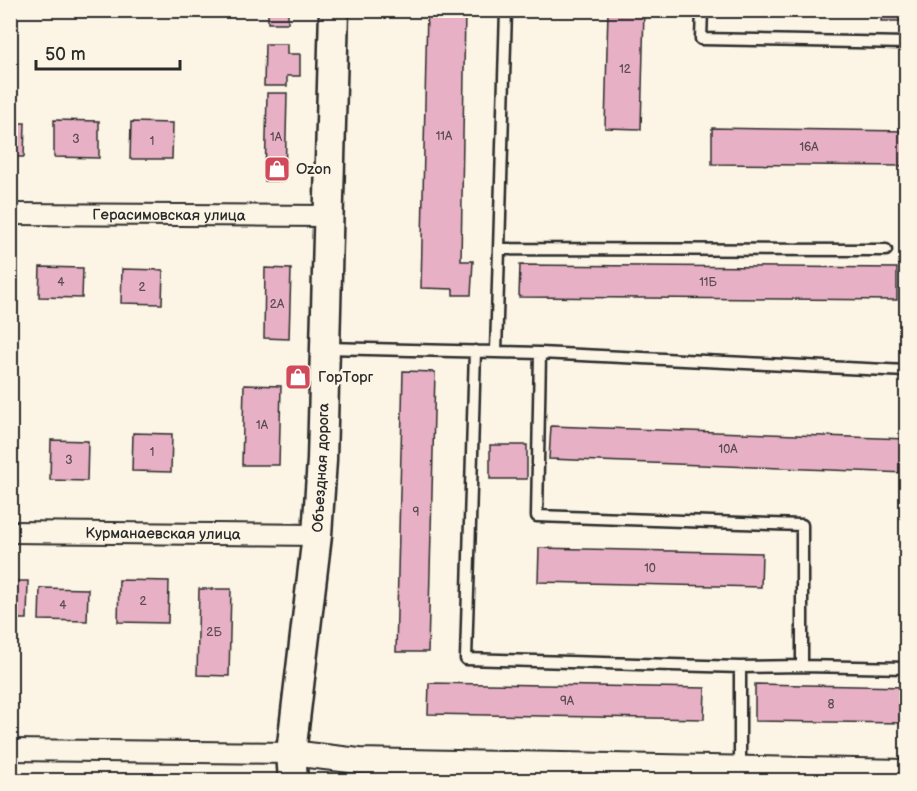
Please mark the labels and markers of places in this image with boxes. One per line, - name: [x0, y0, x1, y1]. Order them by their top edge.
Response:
- shop icon: Ozon: [262, 154, 292, 184]
- place label: Ozon: [296, 160, 331, 179]
- shop icon: ГорТорг: [283, 362, 313, 392]
- place label: ГорТорг: [318, 368, 374, 387]

